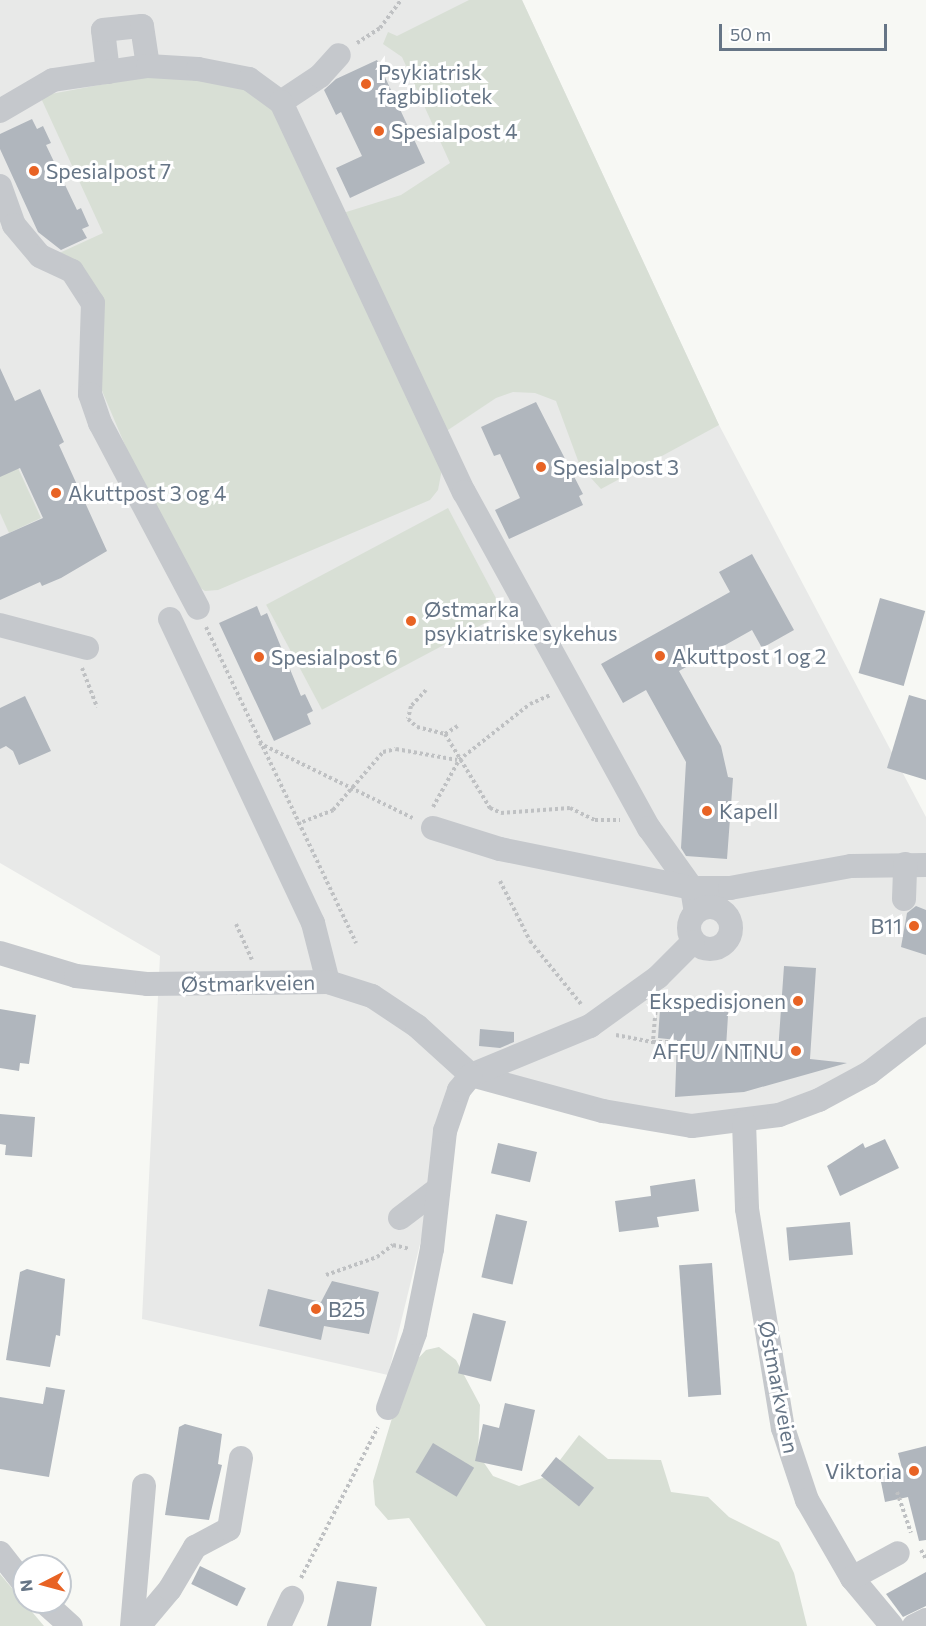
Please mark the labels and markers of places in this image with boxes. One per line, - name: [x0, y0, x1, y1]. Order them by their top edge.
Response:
- place label: Psykiatrisk fagbibliotek: [378, 59, 493, 109]
- marker: Psykiatrisk fagbibliotek: [359, 77, 373, 91]
- place label: Spesialpost 4: [391, 118, 518, 144]
- marker: Spesialpost 4: [372, 124, 386, 138]
- place label: Spesialpost 7: [46, 158, 171, 184]
- marker: Spesialpost 7: [27, 164, 41, 178]
- place label: Spesialpost 3: [553, 454, 679, 480]
- marker: Spesialpost 3: [534, 460, 548, 474]
- place label: Akuttpost 3 og 4: [68, 480, 226, 506]
- marker: Akuttpost 3 og 4: [49, 486, 63, 500]
- place label: Østmarka psykiatriske sykehus: [424, 596, 618, 646]
- marker: Østmarka psykiatriske sykehus: [402, 612, 420, 630]
- place label: Akuttpost 1 og 2: [672, 643, 826, 669]
- place label: Spesialpost 6: [271, 644, 398, 670]
- marker: Akuttpost 1 og 2: [653, 649, 667, 663]
- marker: Spesialpost 6: [252, 650, 266, 664]
- place label: Kapell: [719, 798, 778, 824]
- marker: Kapell: [700, 804, 714, 818]
- place label: B11: [870, 913, 902, 939]
- marker: B11: [907, 919, 921, 933]
- place label: Ekspedisjonen: [649, 988, 786, 1014]
- marker: Ekspedisjonen: [791, 994, 805, 1008]
- place label: AFFU / NTNU: [652, 1038, 784, 1064]
- marker: AFFU / NTNU: [789, 1044, 803, 1058]
- place label: B25: [328, 1296, 365, 1322]
- marker: B25: [309, 1302, 323, 1316]
- place label: Viktoria: [825, 1458, 902, 1484]
- marker: Viktoria: [907, 1464, 921, 1478]

